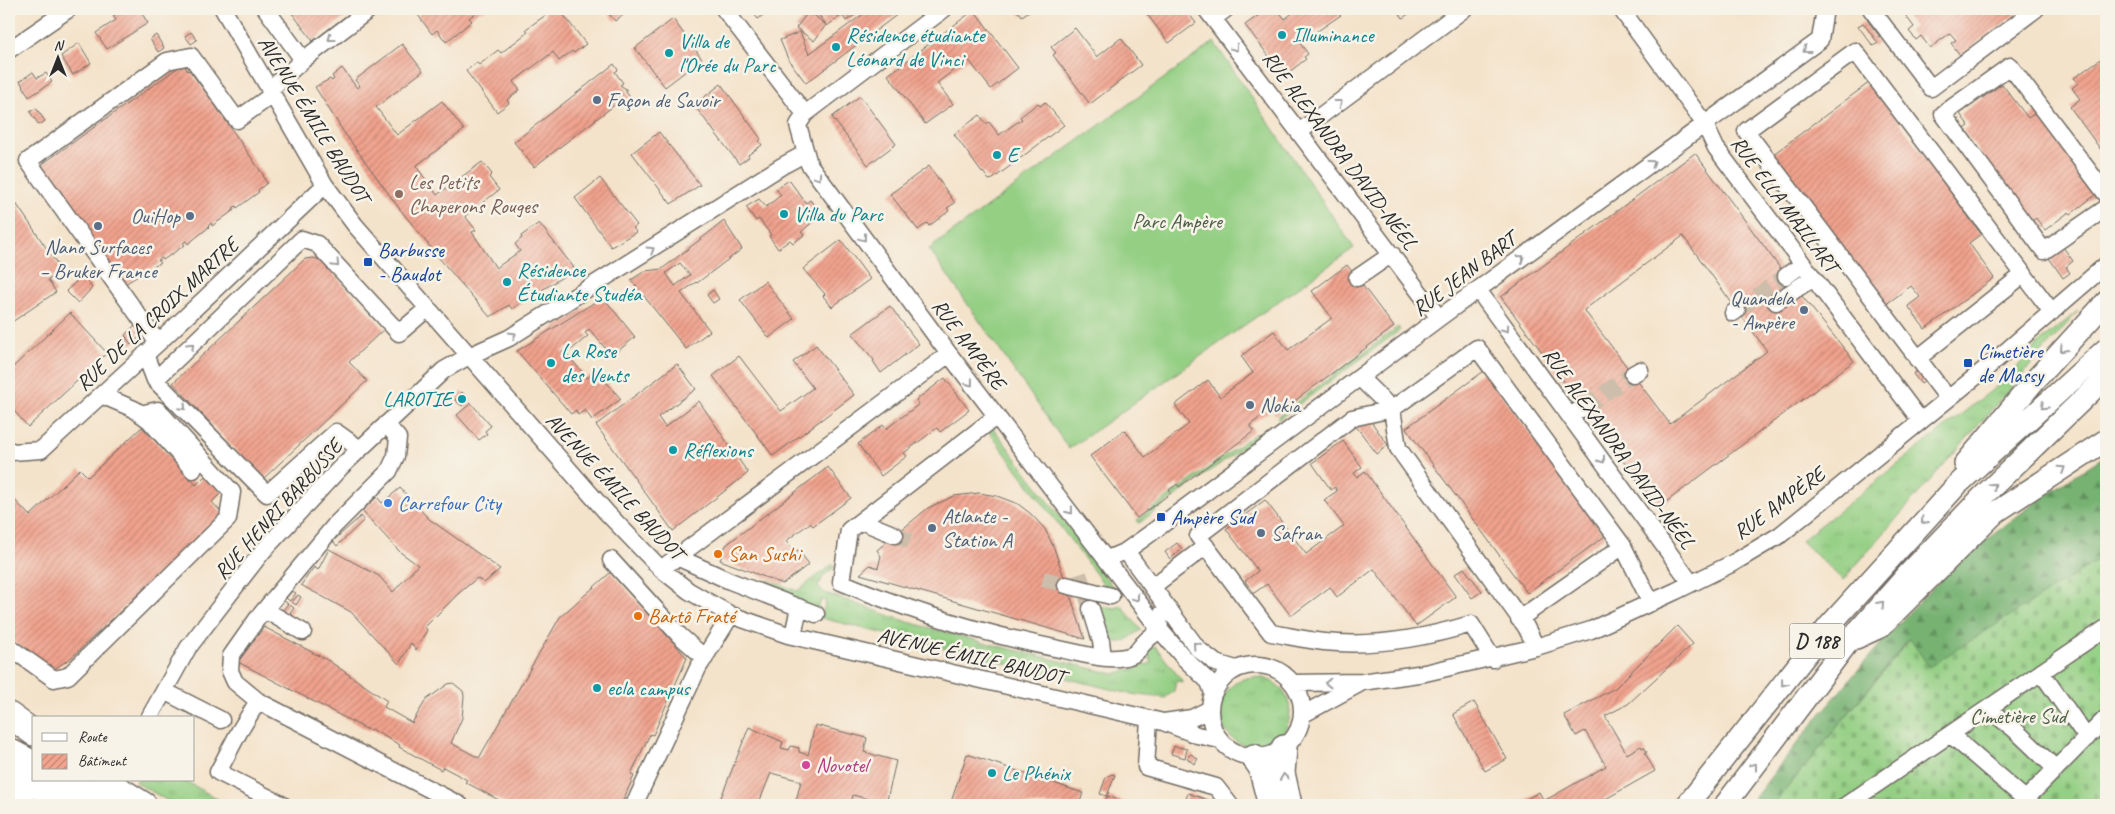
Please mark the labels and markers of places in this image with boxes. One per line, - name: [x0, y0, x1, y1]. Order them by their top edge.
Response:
- place label: Résidence étudiante Léonard de Vinci: [846, 22, 987, 72]
- place label: Illuminance: [1292, 22, 1376, 48]
- place label: Villa de l'Orée du Parc: [679, 28, 777, 78]
- marker: Illuminance: [1276, 29, 1288, 41]
- marker: Résidence étudiante Léonard de Vinci: [830, 41, 842, 53]
- marker: Villa de l'Orée du Parc: [663, 47, 675, 59]
- place label: Façon de Savoir: [607, 87, 722, 113]
- marker: Façon de Savoir: [591, 94, 603, 106]
- place label: E: [1007, 142, 1021, 168]
- marker: E: [991, 149, 1003, 161]
- place label: Les Petits Chaperons Rouges: [409, 169, 539, 219]
- marker: Les Petits Chaperons Rouges: [393, 188, 405, 200]
- place label: Villa du Parc: [794, 201, 885, 227]
- place label: OuiHop: [131, 203, 181, 229]
- marker: Villa du Parc: [778, 208, 790, 220]
- marker: OuiHop: [184, 210, 196, 222]
- marker: Nano Surfaces – Bruker France: [92, 220, 104, 232]
- place label: Nano Surfaces – Bruker France: [39, 234, 159, 284]
- place label: Barbusse - Baudot: [378, 237, 445, 287]
- marker: Barbusse - Baudot: [362, 256, 374, 268]
- place label: Résidence Étudiante Studéa: [517, 257, 643, 307]
- marker: Résidence Étudiante Studéa: [501, 276, 513, 288]
- place label: Quandela - Ampère: [1730, 285, 1796, 335]
- marker: Quandela - Ampère: [1798, 304, 1810, 316]
- place label: La Rose des Vents: [561, 338, 630, 388]
- place label: Cimetière de Massy: [1978, 338, 2045, 388]
- marker: La Rose des Vents: [545, 357, 557, 369]
- marker: Cimetière de Massy: [1962, 357, 1974, 369]
- place label: LAROTIE: [383, 386, 455, 412]
- place label: Nokia: [1260, 392, 1303, 418]
- marker: LAROTIE: [456, 393, 468, 405]
- marker: Nokia: [1244, 399, 1256, 411]
- place label: Réflexions: [683, 437, 755, 463]
- marker: Réflexions: [667, 444, 679, 456]
- place label: Carrefour City: [398, 490, 503, 516]
- marker: Carrefour City: [382, 497, 394, 509]
- place label: Atlante - Station A: [942, 503, 1014, 553]
- place label: Ampère Sud: [1171, 504, 1258, 530]
- marker: Ampère Sud: [1155, 511, 1167, 523]
- place label: Safran: [1271, 520, 1323, 546]
- marker: Atlante - Station A: [926, 522, 938, 534]
- marker: Safran: [1255, 527, 1267, 539]
- place label: San Sushi: [728, 541, 803, 567]
- marker: San Sushi: [712, 548, 724, 560]
- place label: Bartô Fraté: [648, 603, 738, 629]
- marker: Bartô Fraté: [632, 610, 644, 622]
- place label: ecla campus: [607, 675, 691, 701]
- marker: ecla campus: [591, 682, 603, 694]
- place label: Novotel: [816, 752, 871, 778]
- marker: Novotel: [800, 759, 812, 771]
- place label: Le Phénix: [1002, 760, 1072, 786]
- marker: Le Phénix: [986, 767, 998, 779]

